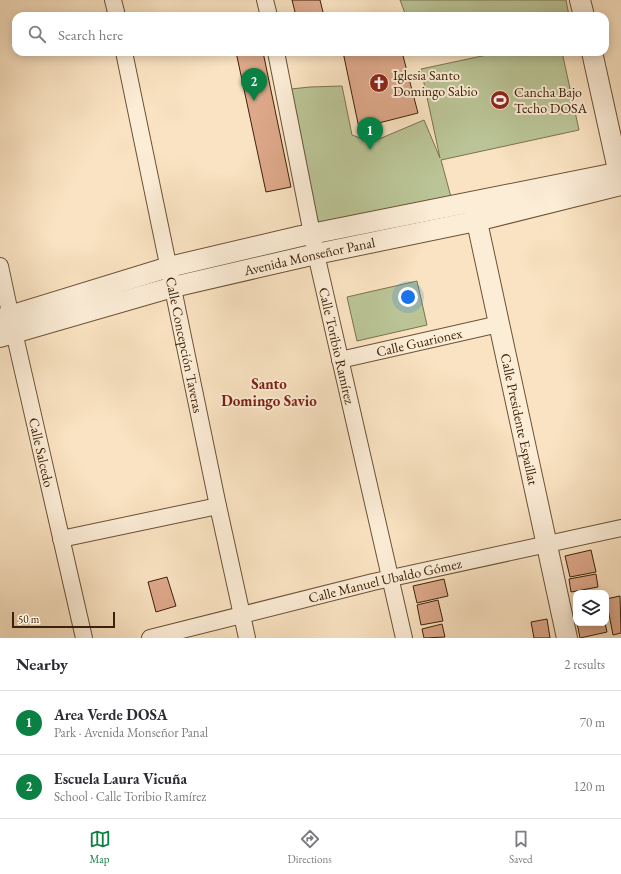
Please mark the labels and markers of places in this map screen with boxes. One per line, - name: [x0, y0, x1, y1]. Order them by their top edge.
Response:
- place label: Iglesia Santo Domingo Sabio: [393, 66, 478, 100]
- pin: 2: [241, 68, 267, 101]
- church icon: Iglesia Santo Domingo Sabio: [368, 72, 390, 94]
- place label: Cancha Bajo Techo DOSA: [514, 83, 588, 117]
- sports icon: Cancha Bajo Techo DOSA: [489, 89, 511, 111]
- pin: 1: [357, 117, 383, 150]

